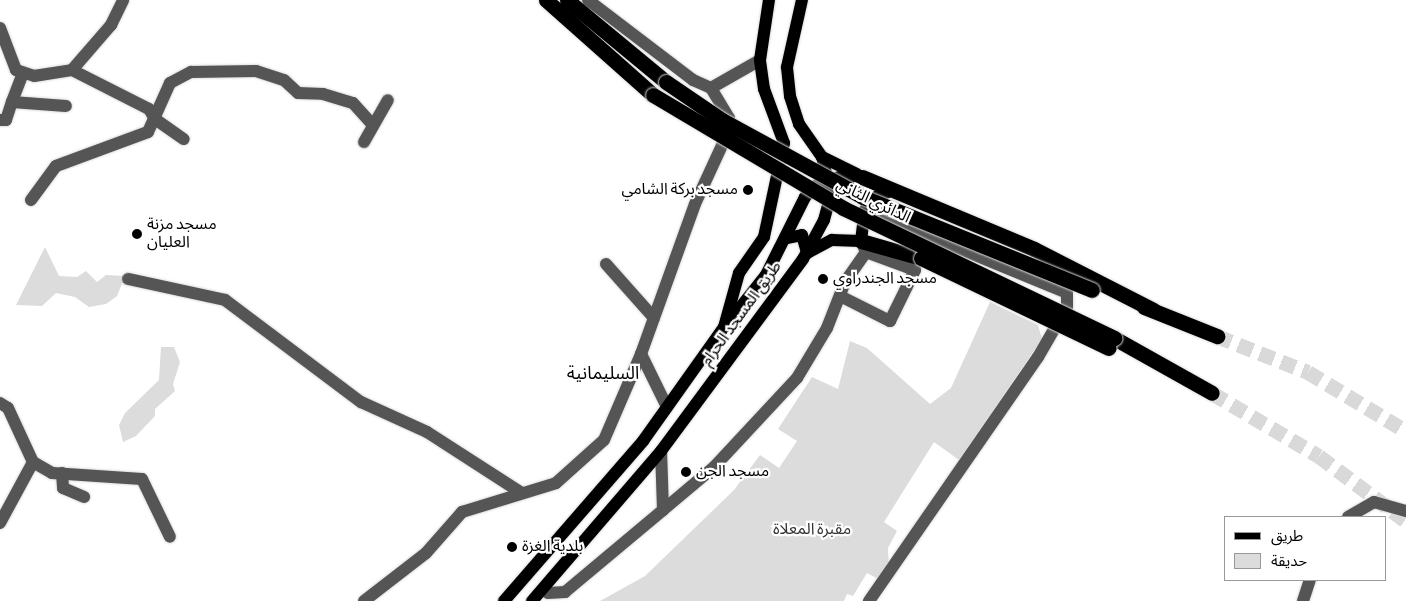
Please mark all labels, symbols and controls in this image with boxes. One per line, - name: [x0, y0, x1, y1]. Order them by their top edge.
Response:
- street label: الدائري الثاني: [833, 176, 913, 228]
- place label: مسجد بركة الشامي: [621, 180, 738, 200]
- marker: مسجد بركة الشامي: [742, 184, 754, 196]
- place label: مسجد مزنة العليان: [147, 215, 217, 253]
- marker: مسجد مزنة العليان: [131, 228, 143, 240]
- street label: طريق المسجد الحرام: [698, 258, 786, 370]
- place label: مسجد الجندراوي: [833, 269, 937, 289]
- marker: مسجد الجندراوي: [817, 273, 829, 285]
- district label: السليمانية: [567, 363, 639, 385]
- place label: مسجد الجن: [696, 462, 769, 482]
- marker: مسجد الجن: [680, 466, 692, 478]
- legend: [1224, 516, 1386, 581]
- park label: مقبرة المعلاة: [773, 520, 851, 540]
- text: طريق: [1271, 527, 1303, 546]
- place label: بلدية الغزة: [522, 537, 583, 557]
- marker: بلدية الغزة: [506, 541, 518, 553]
- text: حديقة: [1271, 552, 1307, 571]

